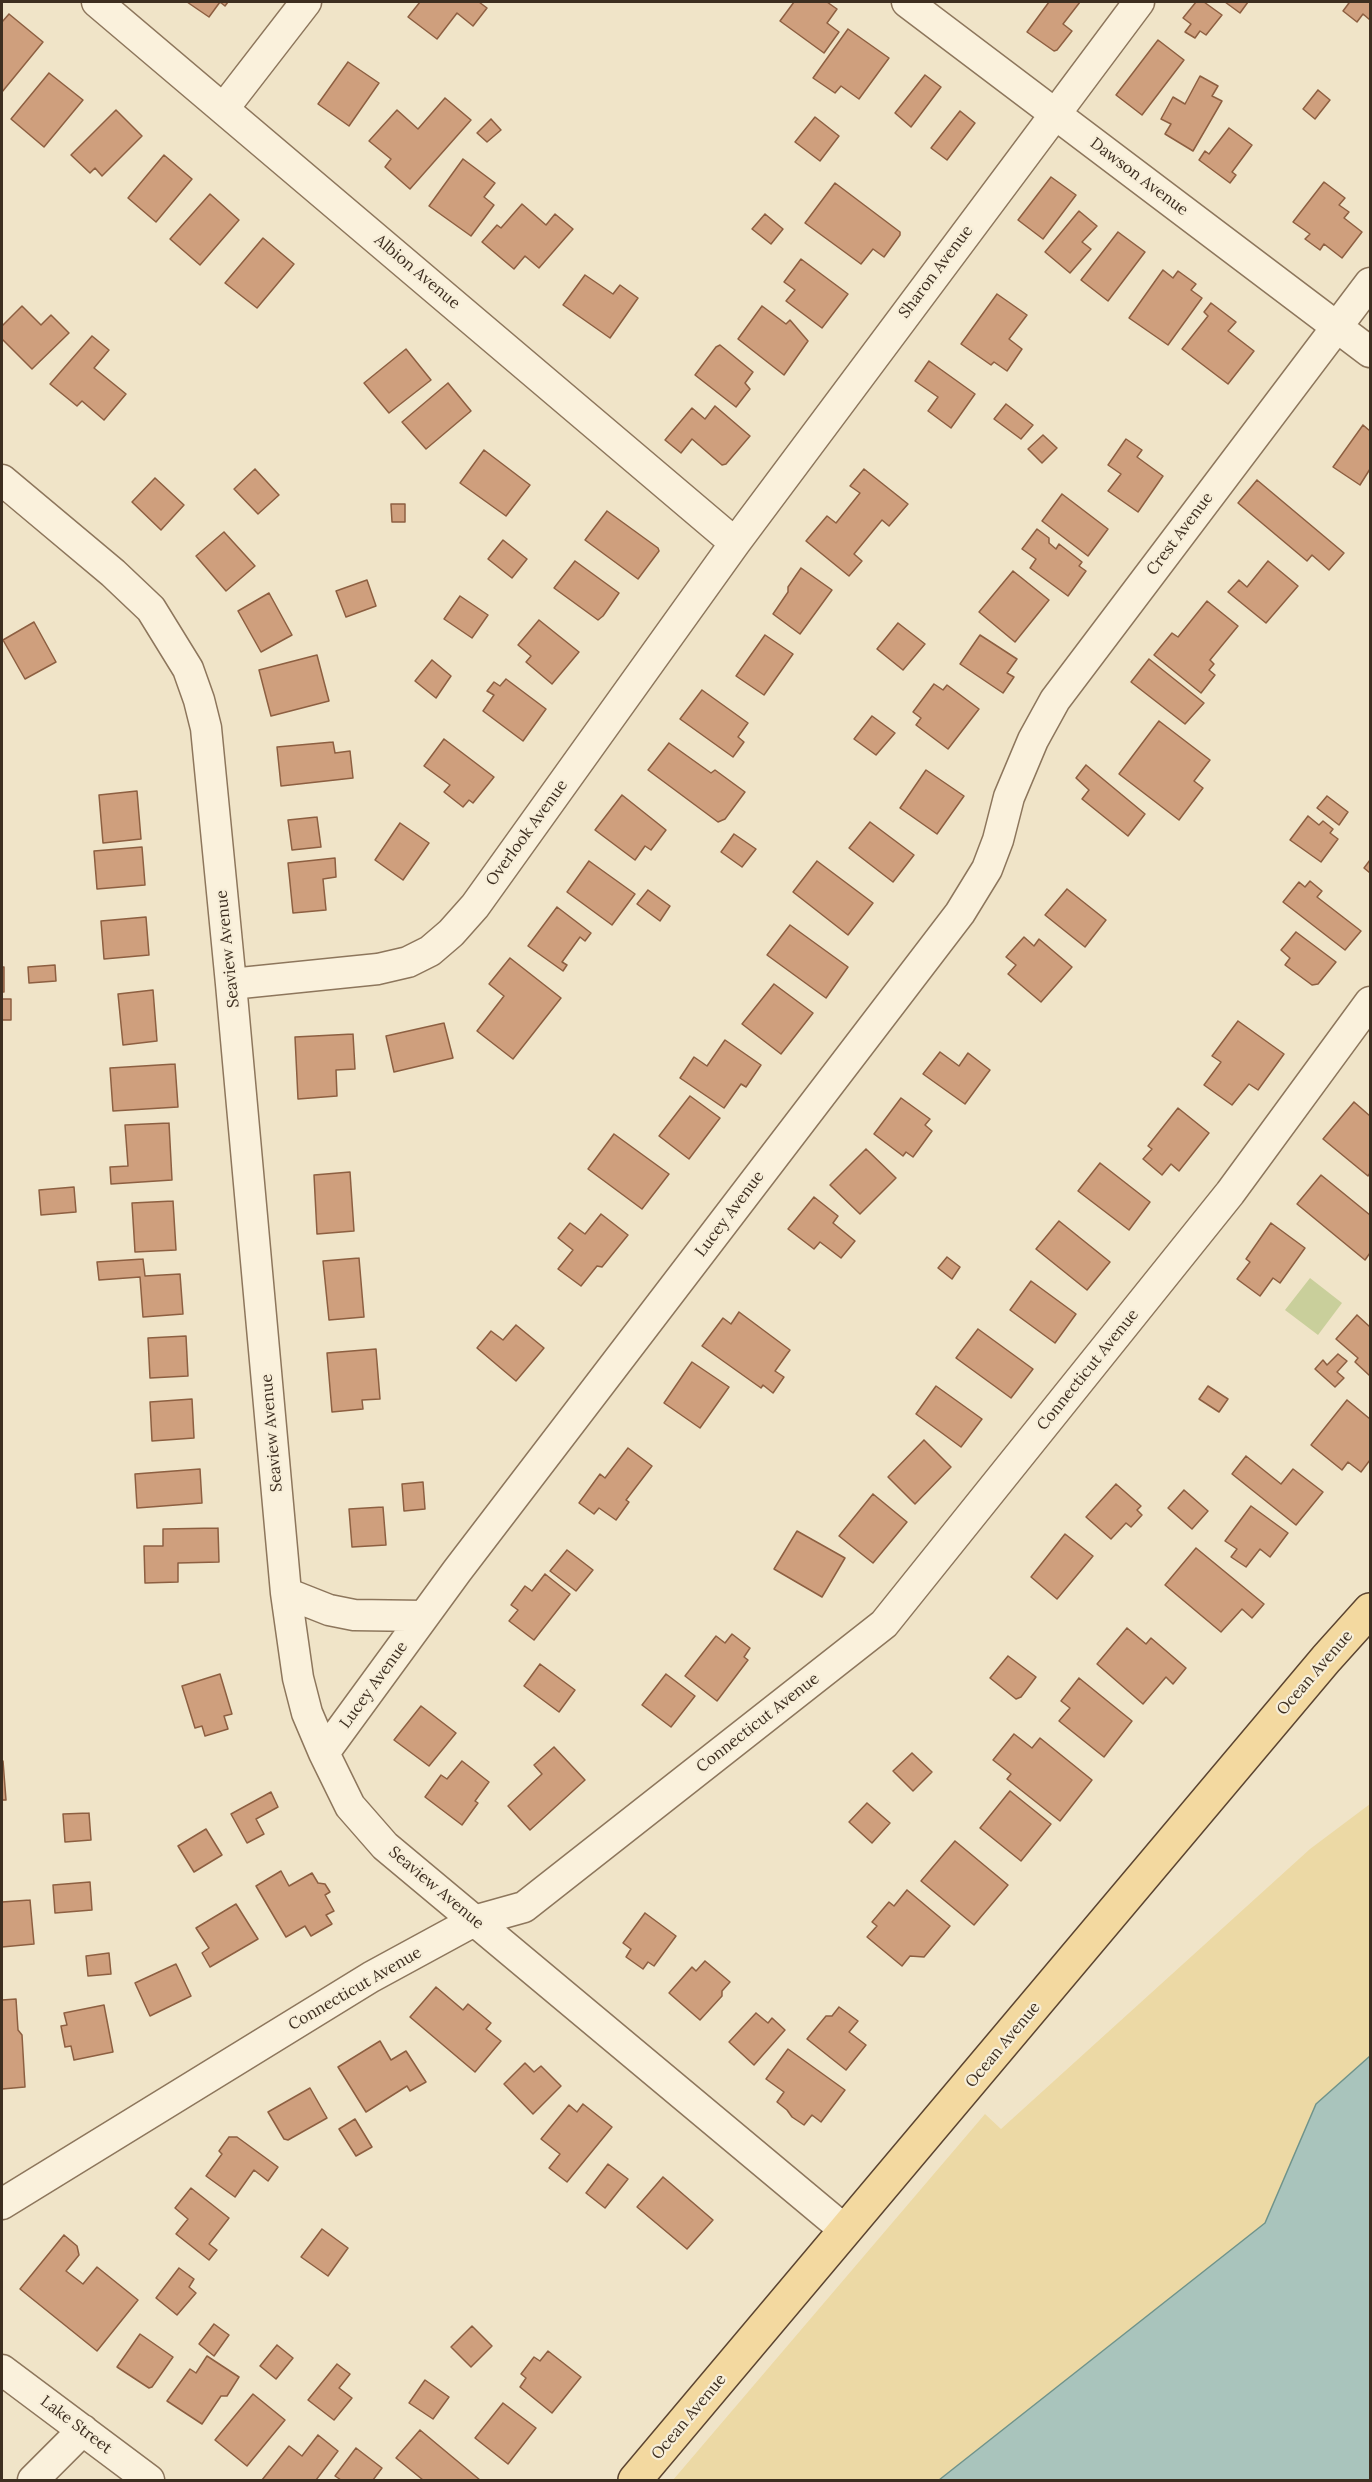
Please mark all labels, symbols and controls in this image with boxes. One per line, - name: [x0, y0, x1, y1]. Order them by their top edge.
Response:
- street label: Dawson Avenue: [1086, 134, 1192, 220]
- street label: Sharon Avenue: [895, 222, 977, 322]
- street label: Albion Avenue: [370, 231, 464, 313]
- street label: Crest Avenue: [1143, 489, 1217, 579]
- street label: Overlook Avenue: [482, 776, 572, 890]
- street label: Seaview Avenue: [212, 889, 244, 1009]
- street label: Lucey Avenue: [691, 1167, 769, 1261]
- street label: Connecticut Avenue: [1033, 1305, 1143, 1435]
- street label: Seaview Avenue: [257, 1373, 287, 1493]
- street label: Ocean Avenue: [1273, 1627, 1357, 1719]
- street label: Lucey Avenue: [336, 1638, 412, 1732]
- street label: Connecticut Avenue: [693, 1669, 823, 1777]
- street label: Seaview Avenue: [385, 1843, 487, 1933]
- street label: Connecticut Avenue: [285, 1943, 425, 2035]
- street label: Ocean Avenue: [962, 1998, 1044, 2092]
- street label: Ocean Avenue: [648, 2370, 730, 2464]
- street label: Lake Street: [36, 2392, 116, 2458]

